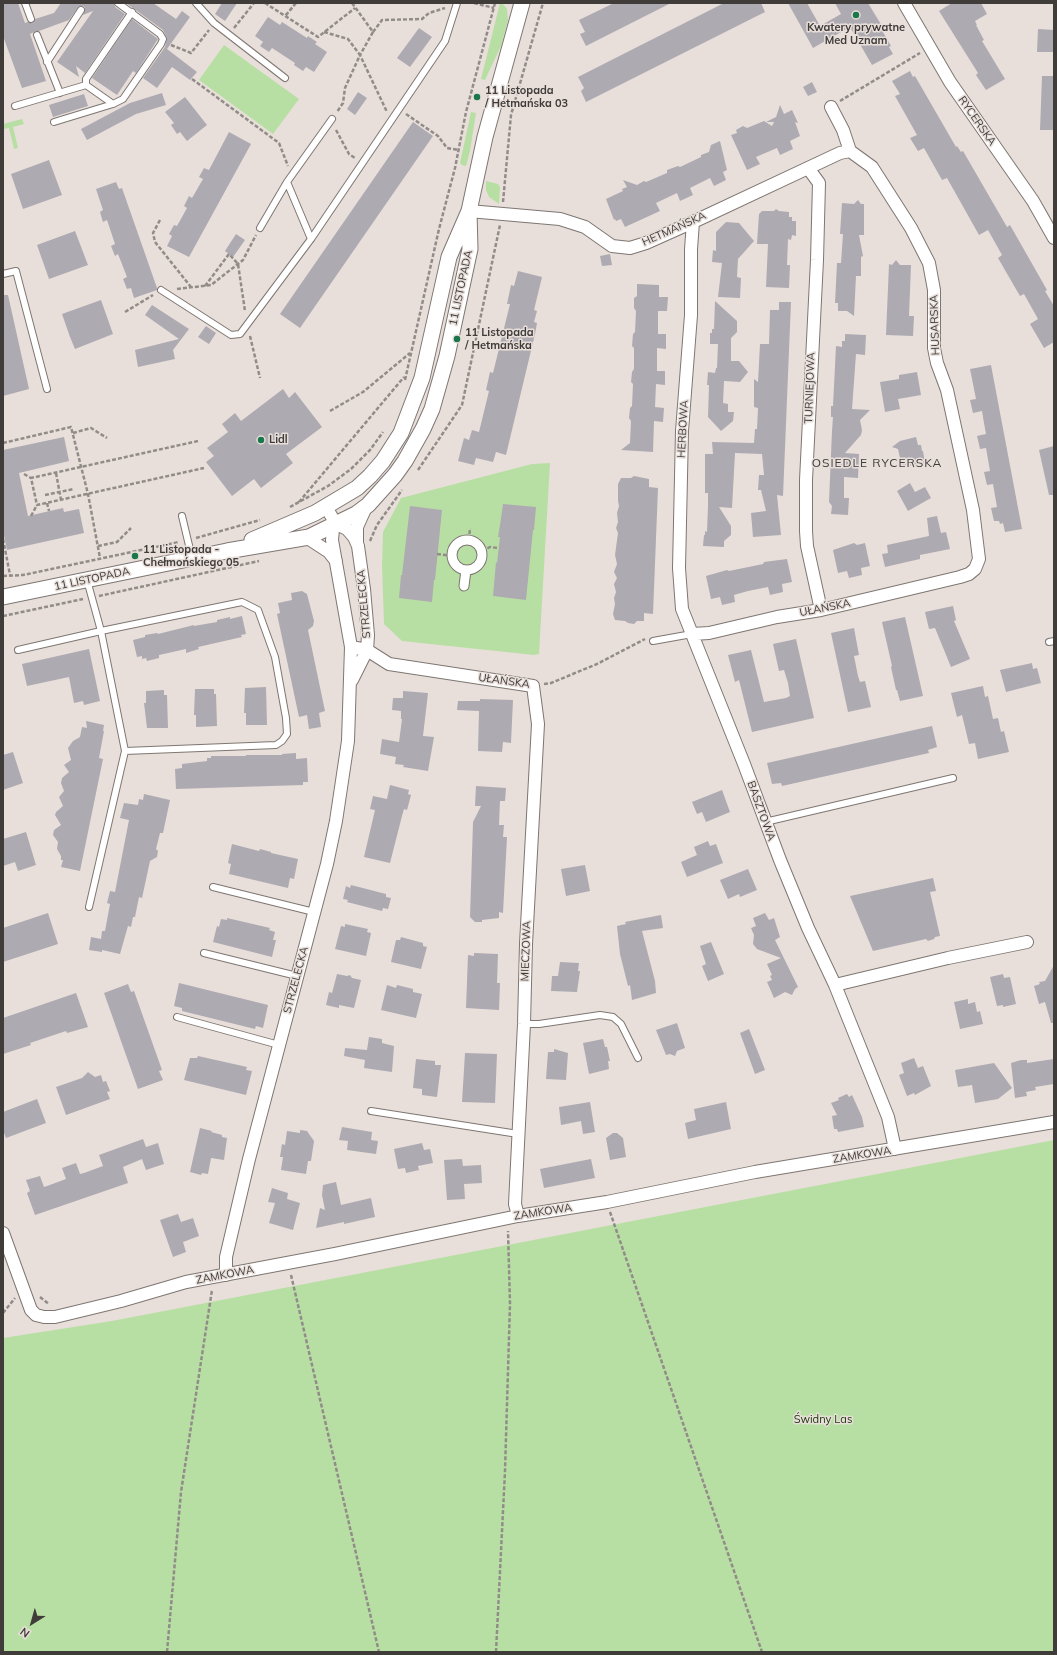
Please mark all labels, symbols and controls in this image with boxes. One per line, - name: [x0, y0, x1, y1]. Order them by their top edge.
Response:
- marker: Kwatery prywatne Med Uznam: [851, 10, 861, 20]
- place label: Kwatery prywatne Med Uznam: [807, 21, 905, 47]
- place label: 11 Listopada / Hetmańska 03: [485, 84, 568, 110]
- marker: 11 Listopada / Hetmańska 03: [472, 92, 482, 102]
- street label: RYCERSKA: [955, 94, 999, 148]
- street label: HETMAŃSKA: [640, 209, 708, 249]
- street label: 11 LISTOPADA: [447, 249, 475, 327]
- street label: HUSARSKA: [927, 294, 943, 356]
- place label: 11 Listopada / Hetmańska: [465, 326, 534, 352]
- marker: 11 Listopada / Hetmańska: [452, 334, 462, 344]
- street label: TURNIEJOWA: [802, 352, 818, 424]
- street label: HERBOWA: [675, 400, 691, 458]
- place label: Lidl: [269, 433, 288, 447]
- marker: Lidl: [256, 435, 266, 445]
- district label: OSIEDLE RYCERSKA: [812, 456, 942, 470]
- place label: 11 Listopada - Chełmońskiego 05: [143, 543, 239, 569]
- marker: 11 Listopada - Chełmońskiego 05: [130, 551, 140, 561]
- street label: 11 LISTOPADA: [53, 565, 131, 593]
- street label: STRZELECKA: [354, 569, 374, 639]
- street label: UŁAŃSKA: [798, 597, 852, 619]
- street label: UŁAŃSKA: [477, 671, 531, 691]
- street label: BASZTOWA: [744, 779, 778, 843]
- street label: MIECZOWA: [518, 920, 534, 982]
- street label: STRZELECKA: [281, 945, 311, 1015]
- street label: ZAMKOWA: [832, 1144, 892, 1166]
- street label: ZAMKOWA: [513, 1201, 573, 1223]
- street label: ZAMKOWA: [195, 1263, 255, 1287]
- park label: Świdny Las: [794, 1413, 852, 1427]
- north arrow: [12, 1603, 52, 1643]
- text: N: [17, 1624, 32, 1641]

